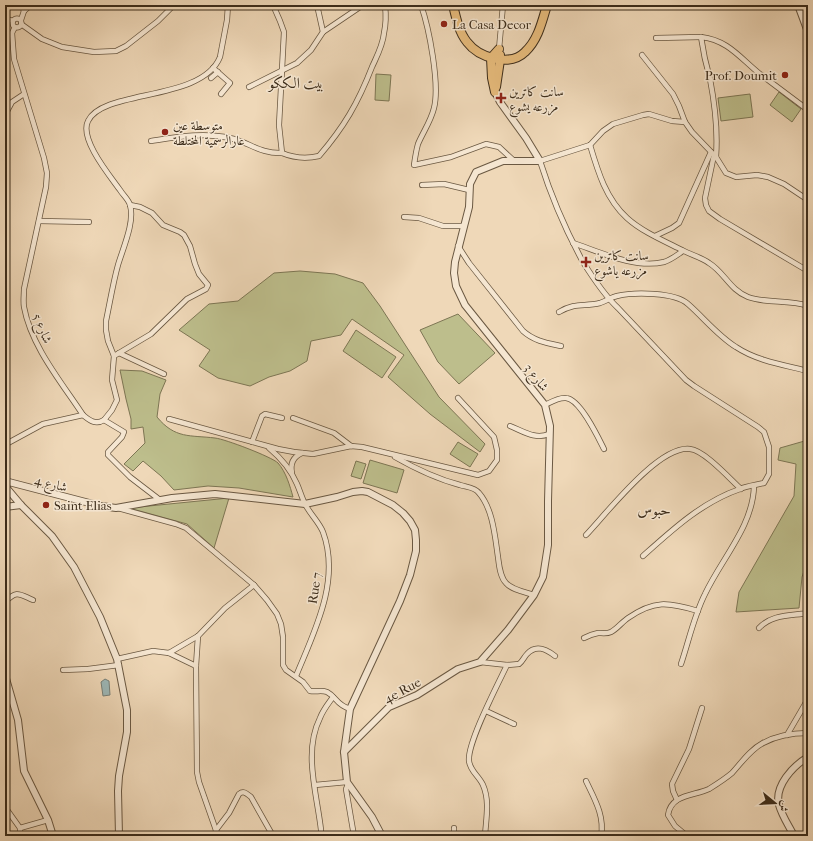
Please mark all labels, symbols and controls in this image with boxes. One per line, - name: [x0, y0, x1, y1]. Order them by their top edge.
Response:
- place label: La Casa Decor: [452, 17, 532, 32]
- marker: La Casa Decor: [439, 19, 449, 29]
- place label: Prof. Doumit: [705, 68, 777, 83]
- marker: Prof. Doumit: [780, 70, 790, 80]
- district label: بيت الككو: [266, 74, 324, 92]
- place label: سانت كاترين مزرعه يشوع: [509, 84, 564, 118]
- marker: سانت كاترين مزرعه يشوع: [496, 93, 506, 103]
- place label: متوسطة عين عارالرسمية المختلطة: [173, 118, 245, 149]
- marker: متوسطة عين عارالرسمية المختلطة: [160, 127, 170, 137]
- place label: سانت كاترين مزرعه ياشوع: [594, 248, 649, 282]
- marker: سانت كاترين مزرعه ياشوع: [581, 257, 591, 267]
- street label: شارع 5: [26, 311, 55, 347]
- street label: شارع 3: [518, 361, 552, 396]
- street label: شارع 4: [32, 472, 69, 499]
- place label: Saint Elias: [54, 498, 112, 513]
- marker: Saint Elias: [41, 500, 51, 510]
- district label: حبوس: [637, 501, 671, 519]
- street label: Rue 7: [305, 571, 324, 605]
- street label: 4e Rue: [381, 674, 424, 706]
- north arrow: [755, 783, 795, 823]
- text: ش: [776, 799, 792, 813]

